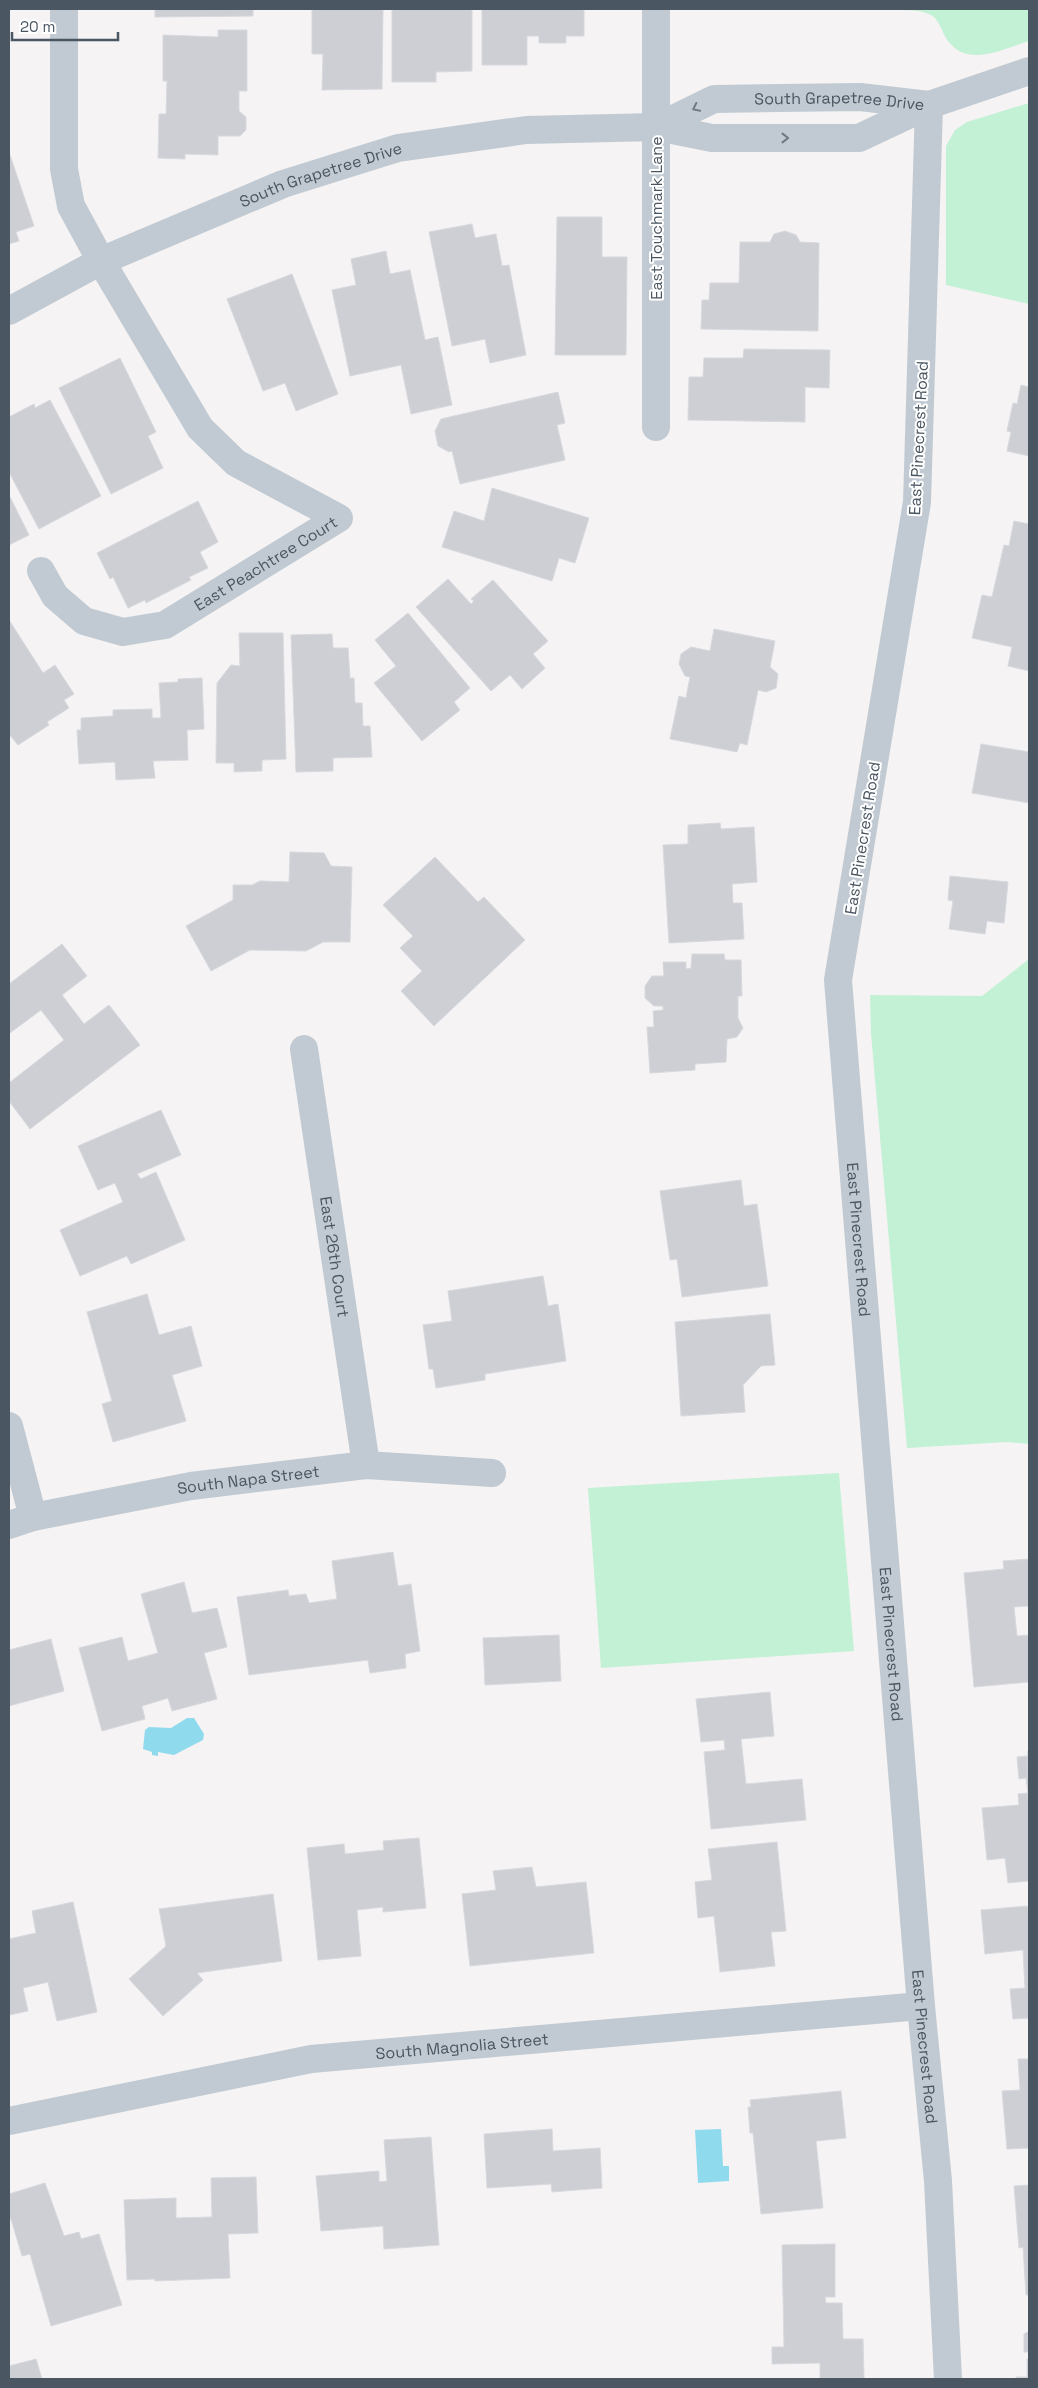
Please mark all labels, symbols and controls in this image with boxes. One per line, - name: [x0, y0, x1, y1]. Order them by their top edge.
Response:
- scale bar: [12, 10, 119, 42]
- text: 20 m: [20, 17, 55, 36]
- street label: South Grapetree Drive: [754, 87, 925, 115]
- one-way arrow: [692, 102, 701, 112]
- one-way arrow: [782, 133, 790, 143]
- street label: East Touchmark Lane: [646, 136, 667, 300]
- street label: South Grapetree Drive: [236, 137, 405, 212]
- street label: East Pinecrest Road: [904, 360, 933, 516]
- street label: East Peachtree Court: [190, 512, 341, 616]
- street label: East Pinecrest Road: [840, 760, 885, 916]
- street label: East Pinecrest Road: [842, 1162, 875, 1317]
- street label: East 26th Court: [315, 1195, 354, 1319]
- street label: South Napa Street: [175, 1461, 321, 1499]
- street label: East Pinecrest Road: [875, 1566, 908, 1722]
- street label: East Pinecrest Road: [907, 1969, 942, 2125]
- street label: South Magnolia Street: [375, 2028, 550, 2064]

